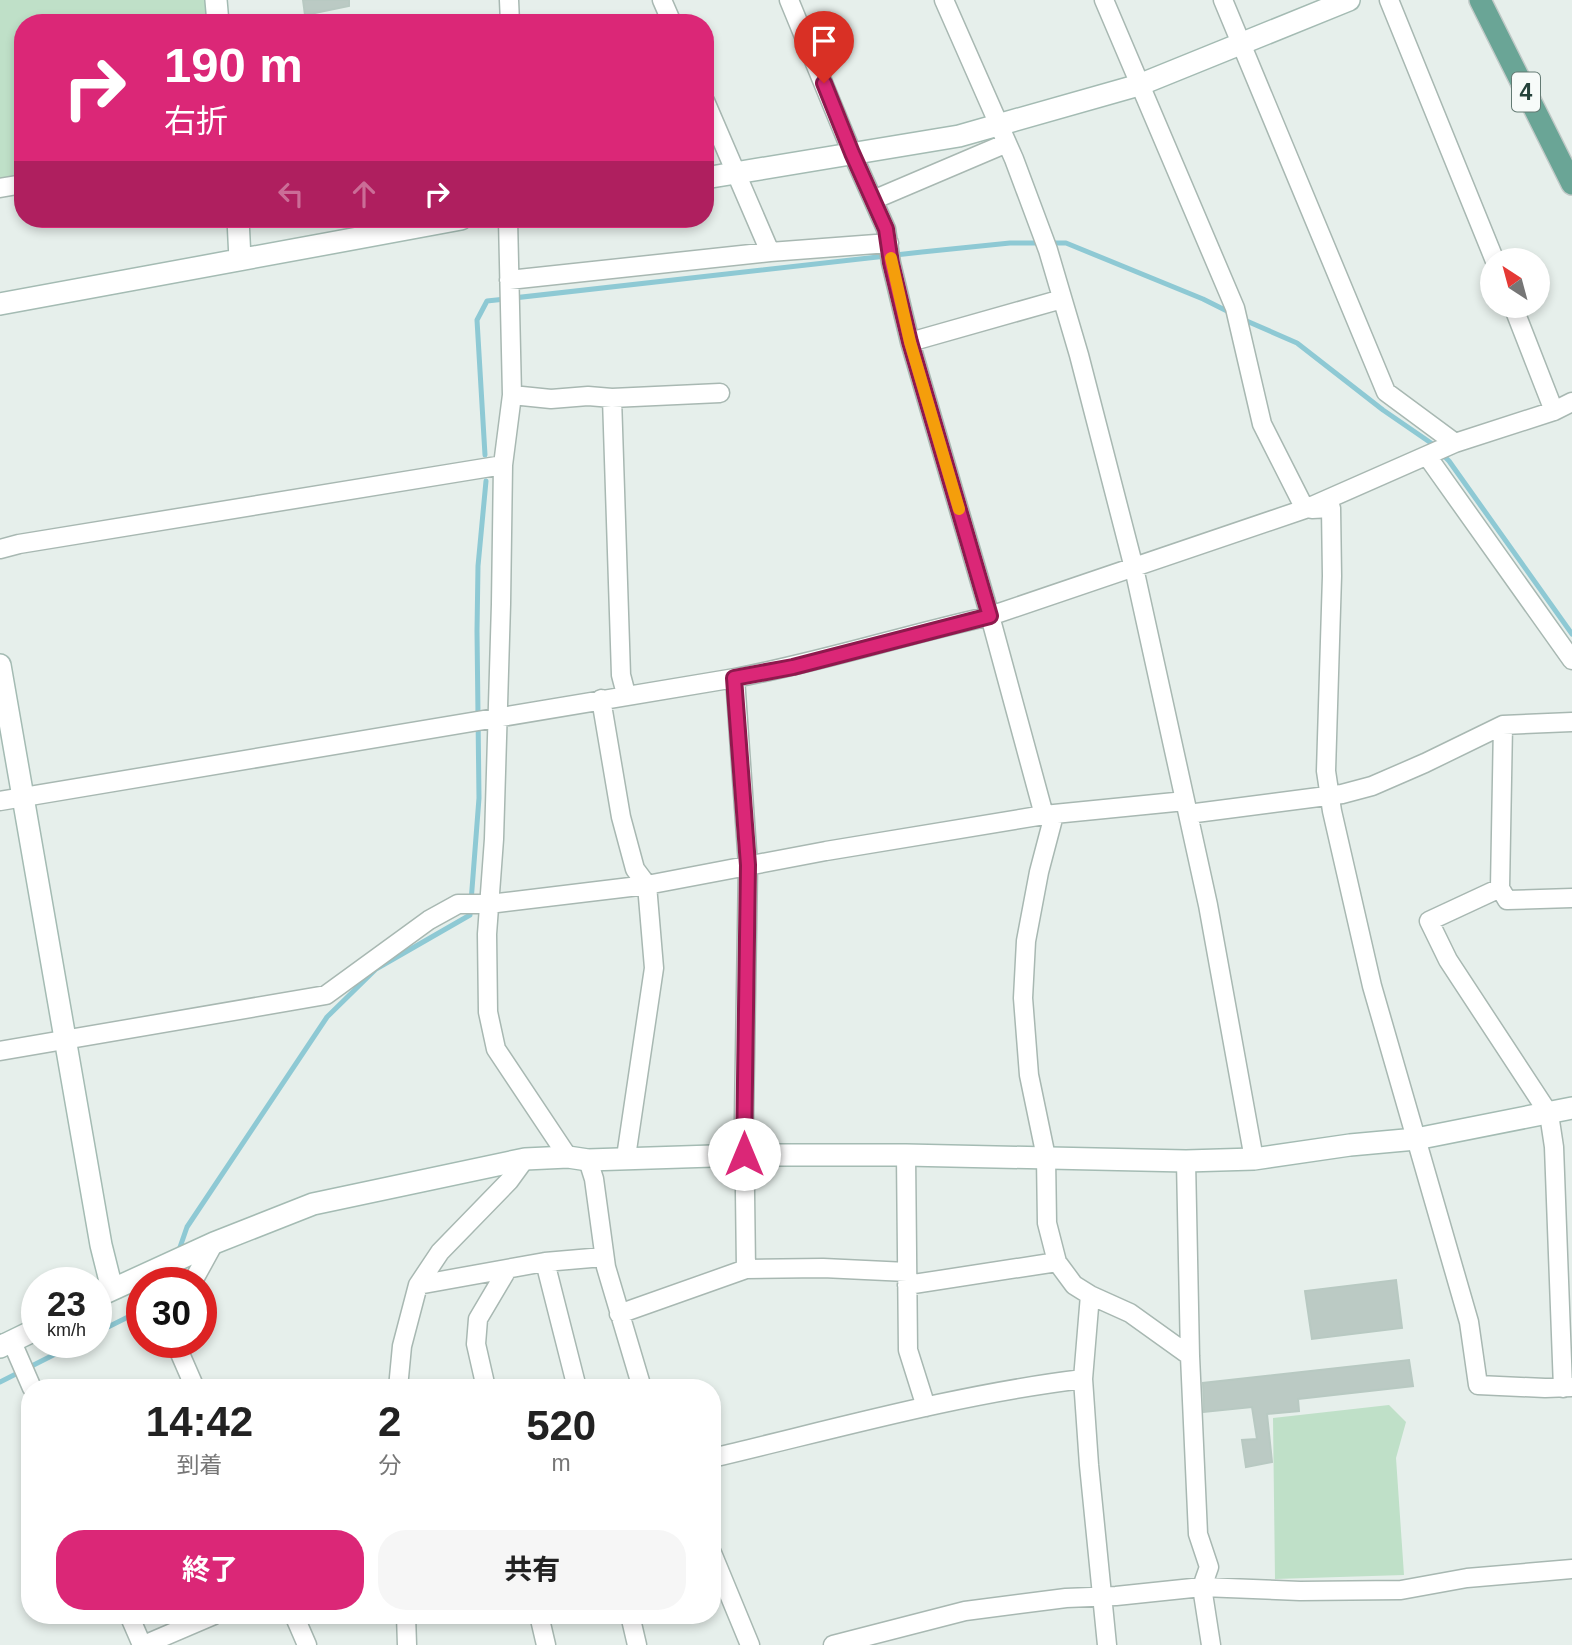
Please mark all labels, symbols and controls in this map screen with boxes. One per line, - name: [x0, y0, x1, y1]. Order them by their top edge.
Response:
- pin: [794, 11, 854, 83]
- icon: arrive: [805, 22, 843, 60]
- text: 190 m: [164, 38, 303, 92]
- icon: right: [49, 42, 140, 133]
- road number: 4: [1512, 72, 1540, 111]
- text: 右折: [164, 103, 228, 139]
- icon: left: [272, 175, 310, 213]
- icon: ahead: [345, 175, 383, 213]
- icon: right: [418, 175, 456, 213]
- north arrow: [1480, 248, 1550, 318]
- map controls: [1480, 248, 1550, 318]
- position arrow: [707, 1117, 781, 1191]
- speed limit sign: 30: [126, 1267, 217, 1358]
- text: 23: [47, 1284, 86, 1323]
- text: km/h: [47, 1320, 86, 1340]
- text: 14:42: [146, 1398, 253, 1445]
- text: 2: [378, 1398, 401, 1445]
- text: 520: [526, 1402, 596, 1449]
- text: m: [552, 1450, 571, 1476]
- text: 到着: [176, 1452, 222, 1478]
- text: 分: [378, 1452, 401, 1478]
- button: 終了: [56, 1530, 364, 1610]
- button: 共有: [378, 1530, 686, 1610]

